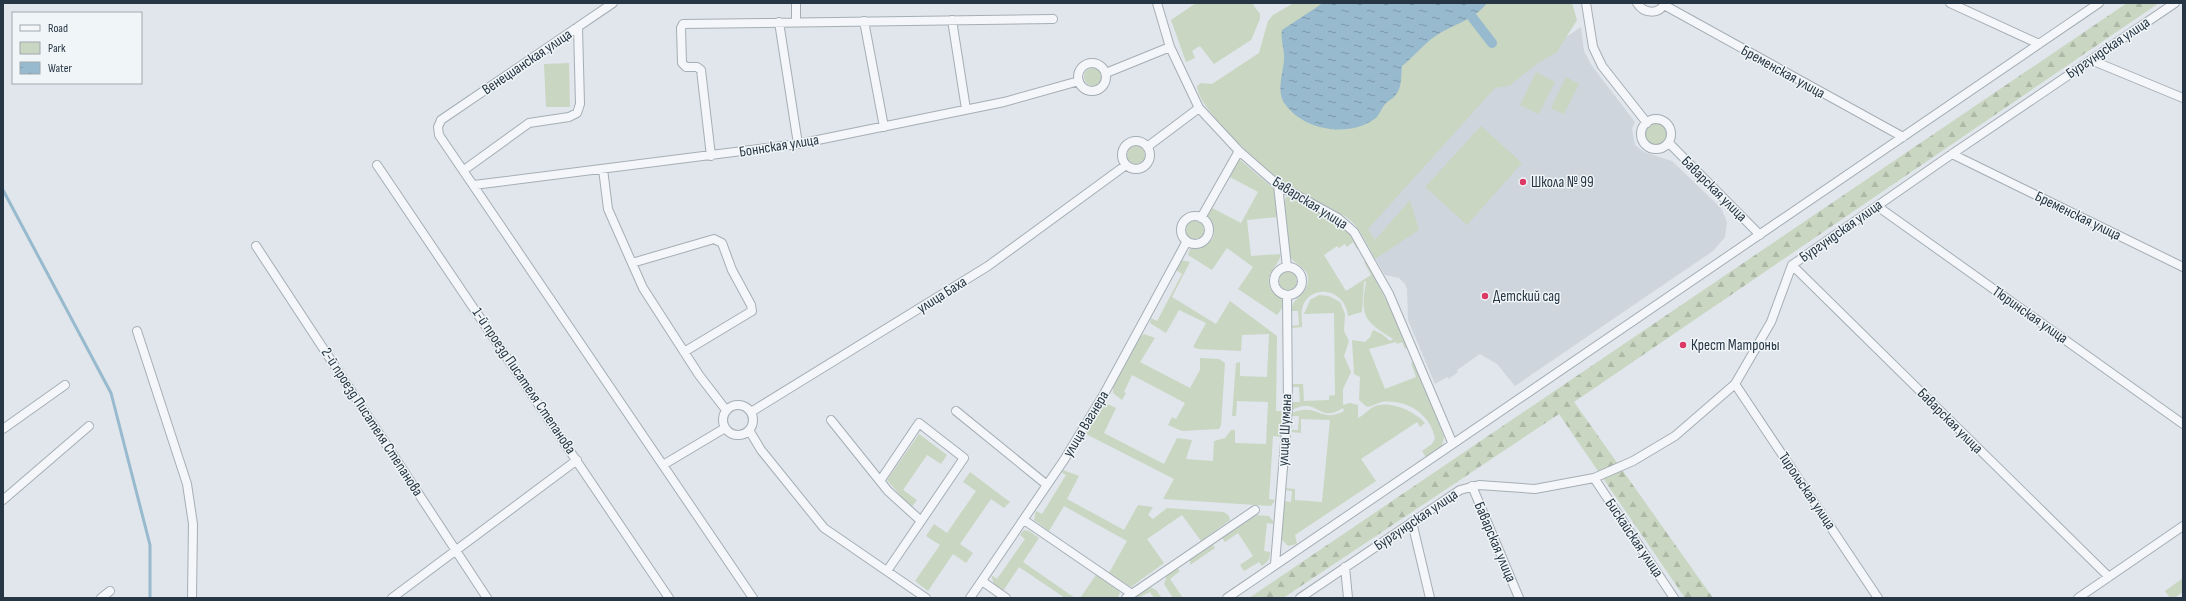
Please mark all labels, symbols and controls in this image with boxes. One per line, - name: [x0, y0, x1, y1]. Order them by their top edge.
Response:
- legend: [12, 12, 142, 84]
- street label: Бургундская улица: [2062, 13, 2154, 83]
- text: Road: [48, 21, 68, 36]
- street label: Венецианская улица: [478, 25, 576, 99]
- text: Park: [48, 41, 66, 56]
- street label: Бременская улица: [1738, 41, 1829, 103]
- text: Water: [48, 61, 72, 76]
- street label: Боннская улица: [738, 130, 820, 162]
- street label: Баварская улица: [1677, 152, 1751, 226]
- street label: Баварская улица: [1269, 172, 1351, 234]
- place label: Школа № 99: [1531, 173, 1594, 192]
- marker: Школа № 99: [1518, 177, 1528, 187]
- street label: Бременская улица: [2032, 187, 2124, 245]
- street label: Бургундская улица: [1796, 195, 1886, 267]
- street label: улица Баха: [914, 272, 971, 318]
- street label: Тюринская улица: [1988, 282, 2072, 348]
- place label: Детский сад: [1493, 287, 1560, 306]
- marker: Детский сад: [1480, 291, 1490, 301]
- street label: 1-й проезд Писателя Степанова: [468, 304, 580, 458]
- place label: Крест Матроны: [1691, 336, 1779, 355]
- marker: Крест Матроны: [1678, 340, 1688, 350]
- street label: 2-й проезд Писателя Степанова: [317, 344, 427, 500]
- street label: Баварская улица: [1913, 384, 1987, 458]
- street label: улица Вагнера: [1059, 387, 1113, 461]
- street label: улица Шумана: [1274, 393, 1296, 467]
- street label: Тирольская улица: [1774, 449, 1840, 534]
- street label: Бургундская улица: [1370, 485, 1462, 555]
- street label: Бискайская улица: [1601, 495, 1668, 581]
- street label: Баварская улица: [1470, 499, 1521, 585]

